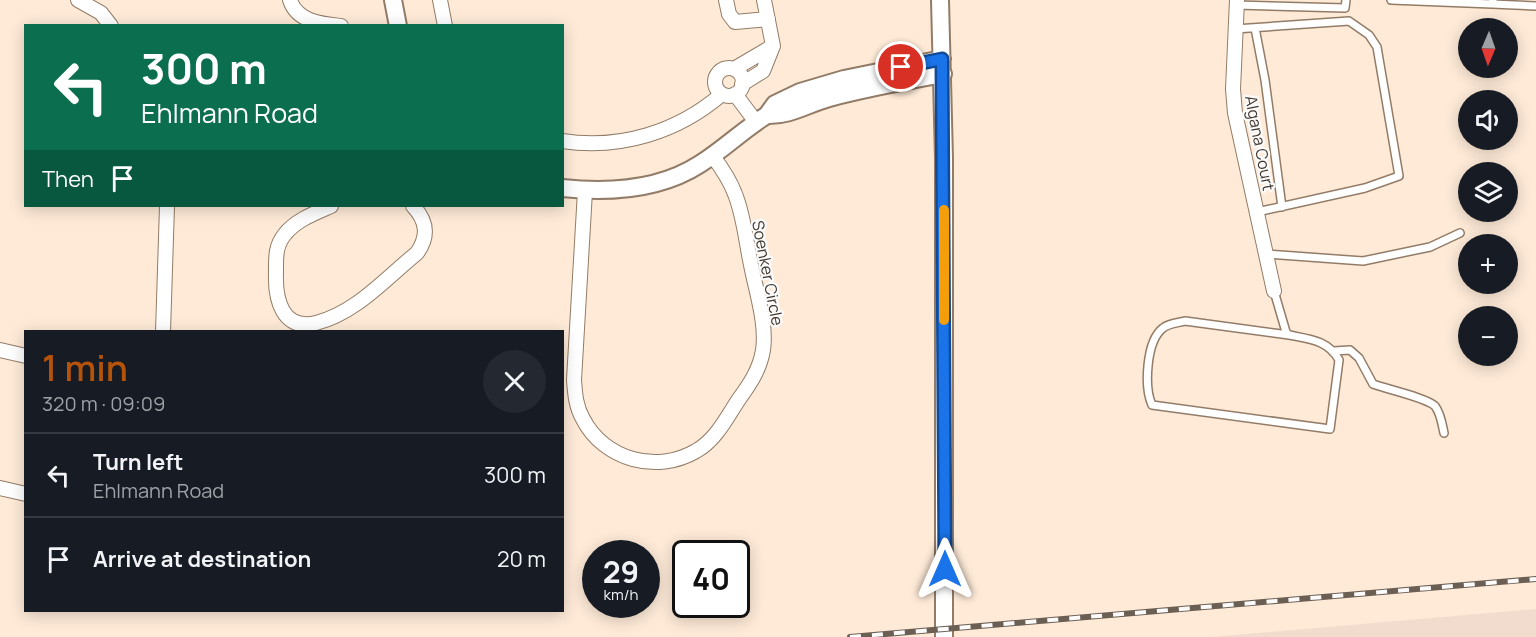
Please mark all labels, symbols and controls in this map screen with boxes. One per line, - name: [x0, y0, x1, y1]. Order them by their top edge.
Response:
- north arrow: [1458, 18, 1518, 78]
- map controls: [1458, 18, 1518, 366]
- text: 300 m: [141, 39, 267, 97]
- pin: [875, 41, 926, 92]
- icon: left: [42, 48, 120, 126]
- icon: arrive: [884, 50, 917, 83]
- button: sound: [1458, 90, 1518, 150]
- text: Ehlmann Road: [141, 94, 318, 131]
- street label: Algana Court: [1240, 94, 1280, 192]
- icon: arrive: [106, 162, 139, 195]
- button: layers: [1458, 162, 1518, 222]
- text: Then: [42, 164, 94, 194]
- street label: Soenker Circle: [747, 219, 789, 327]
- button: +: [1458, 234, 1518, 294]
- button: −: [1458, 306, 1518, 366]
- text: 1 min: [42, 343, 128, 392]
- button: close: [483, 350, 546, 413]
- text: 320 m · 09:09: [42, 390, 165, 417]
- text: Turn left: [93, 447, 183, 477]
- icon: left: [42, 459, 75, 492]
- text: 300 m: [484, 460, 546, 490]
- text: Ehlmann Road: [93, 477, 224, 504]
- position arrow: [913, 537, 977, 601]
- speed limit sign: 40: [672, 540, 750, 618]
- icon: arrive: [42, 543, 75, 576]
- text: Arrive at destination: [93, 544, 311, 574]
- text: 20 m: [497, 544, 546, 574]
- text: 29: [603, 551, 639, 592]
- text: km/h: [604, 584, 638, 605]

